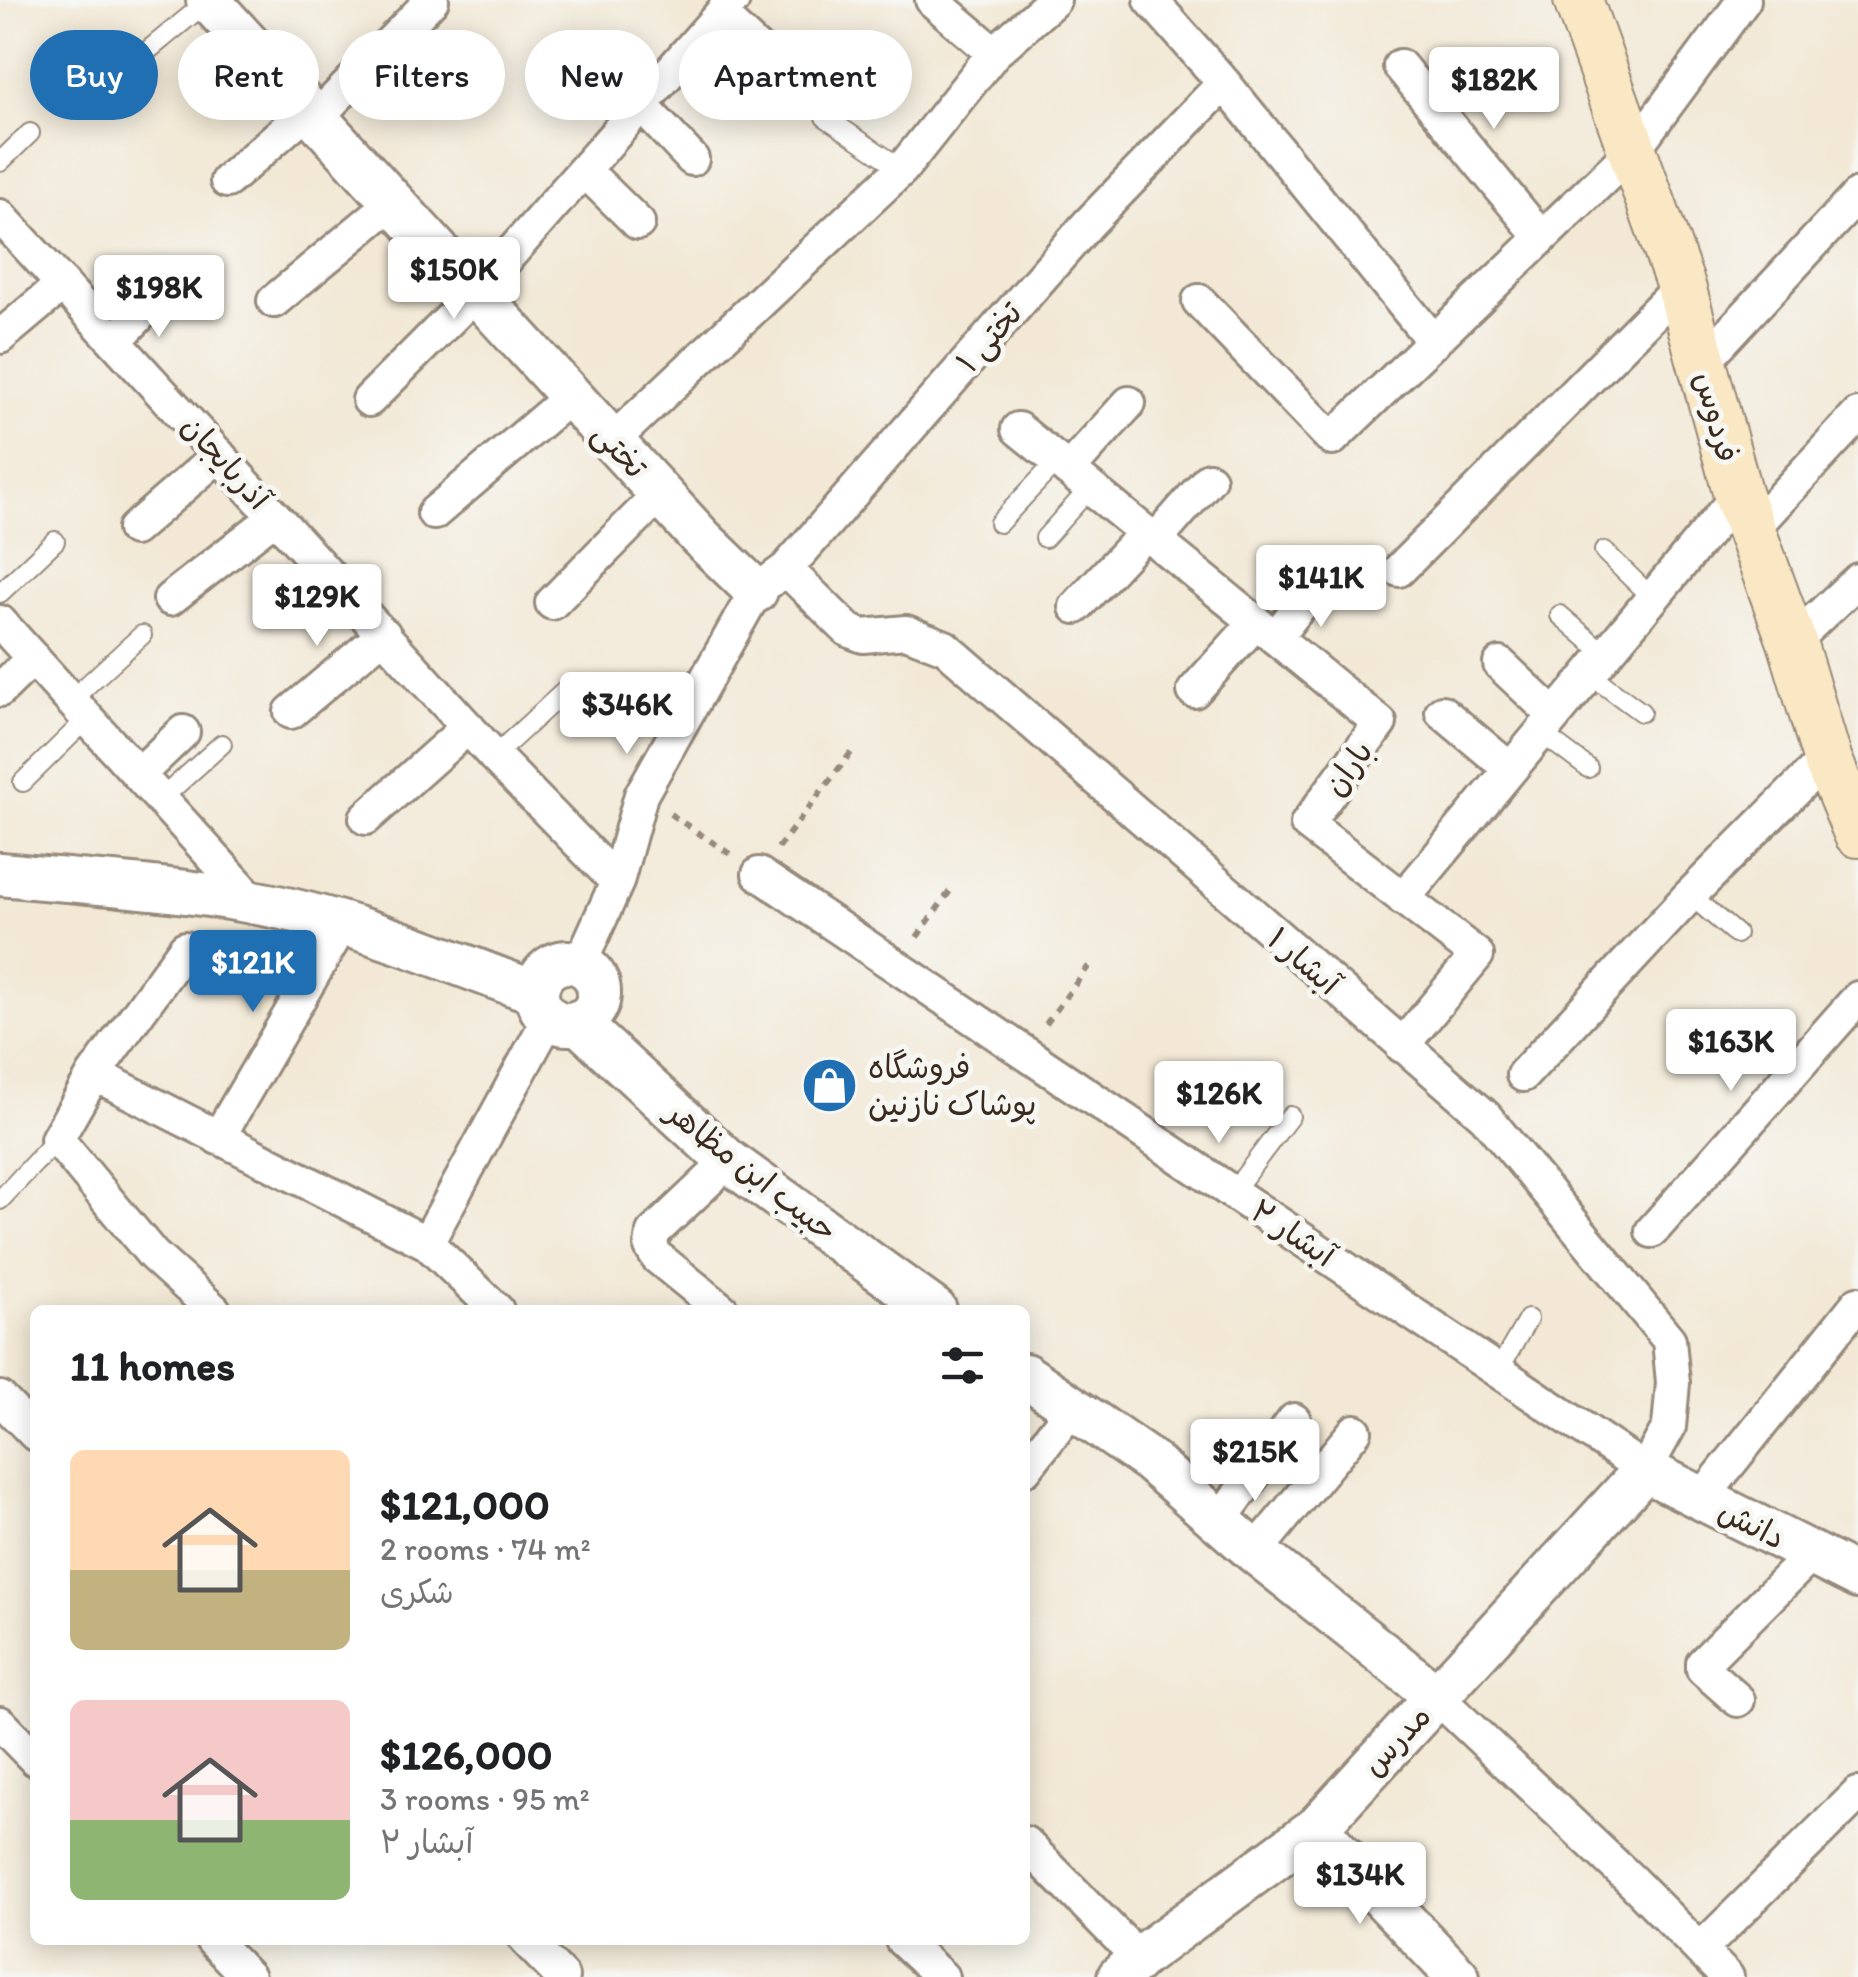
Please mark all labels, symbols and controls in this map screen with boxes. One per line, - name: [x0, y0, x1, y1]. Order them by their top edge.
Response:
- chip: Buy: [30, 30, 158, 120]
- chip: Rent: [178, 30, 319, 120]
- chip: Filters: [339, 30, 505, 120]
- chip: New: [525, 30, 659, 120]
- chip: Apartment: [679, 30, 912, 120]
- pin: $182K: [1424, 47, 1564, 132]
- text: $182K: [1451, 60, 1537, 98]
- pin: $150K: [384, 237, 524, 322]
- text: $150K: [410, 250, 498, 288]
- pin: $198K: [89, 255, 229, 340]
- text: $198K: [116, 268, 202, 306]
- street label: تختی ۱: [948, 293, 1032, 381]
- street label: فردوس: [1687, 368, 1747, 466]
- street label: آذربایجان: [174, 407, 279, 518]
- street label: تختی: [583, 414, 656, 488]
- pin: $141K: [1251, 545, 1391, 630]
- text: $141K: [1278, 558, 1364, 596]
- pin: $129K: [247, 564, 387, 649]
- text: $129K: [274, 577, 360, 615]
- pin: $346K: [557, 672, 697, 757]
- text: $346K: [582, 685, 672, 723]
- street label: باران: [1315, 733, 1381, 803]
- street label: آبشار ۱: [1260, 919, 1349, 1003]
- pin: $121K: [183, 930, 323, 1015]
- text: $121K: [211, 943, 295, 981]
- pin: $163K: [1661, 1009, 1801, 1094]
- text: $163K: [1688, 1022, 1774, 1060]
- place label: فروشگاه پوشاک نازنین: [868, 1048, 1036, 1125]
- shop icon: فروشگاه پوشاک نازنین: [799, 1055, 859, 1115]
- pin: $126K: [1149, 1061, 1289, 1146]
- text: $126K: [1176, 1074, 1262, 1112]
- street label: حبیب ابن مظاهر: [657, 1091, 845, 1249]
- street label: آبشار ۲: [1244, 1191, 1343, 1275]
- icon: filters: [935, 1338, 990, 1393]
- text: 11 homes: [70, 1340, 235, 1391]
- pin: $215K: [1185, 1419, 1325, 1504]
- text: $215K: [1212, 1432, 1298, 1470]
- text: $121,000: [380, 1479, 550, 1530]
- icon: home: [150, 1490, 270, 1610]
- street label: دانش: [1712, 1491, 1792, 1557]
- text: 2 rooms · 74 m²: [380, 1530, 591, 1568]
- text: شکری: [380, 1573, 454, 1611]
- street label: مدرس: [1354, 1697, 1438, 1783]
- text: $126,000: [380, 1729, 553, 1780]
- icon: home: [150, 1740, 270, 1860]
- text: 3 rooms · 95 m²: [380, 1780, 590, 1818]
- text: آبشار ۲: [380, 1823, 473, 1861]
- pin: $134K: [1290, 1842, 1430, 1927]
- text: $134K: [1316, 1855, 1404, 1893]

